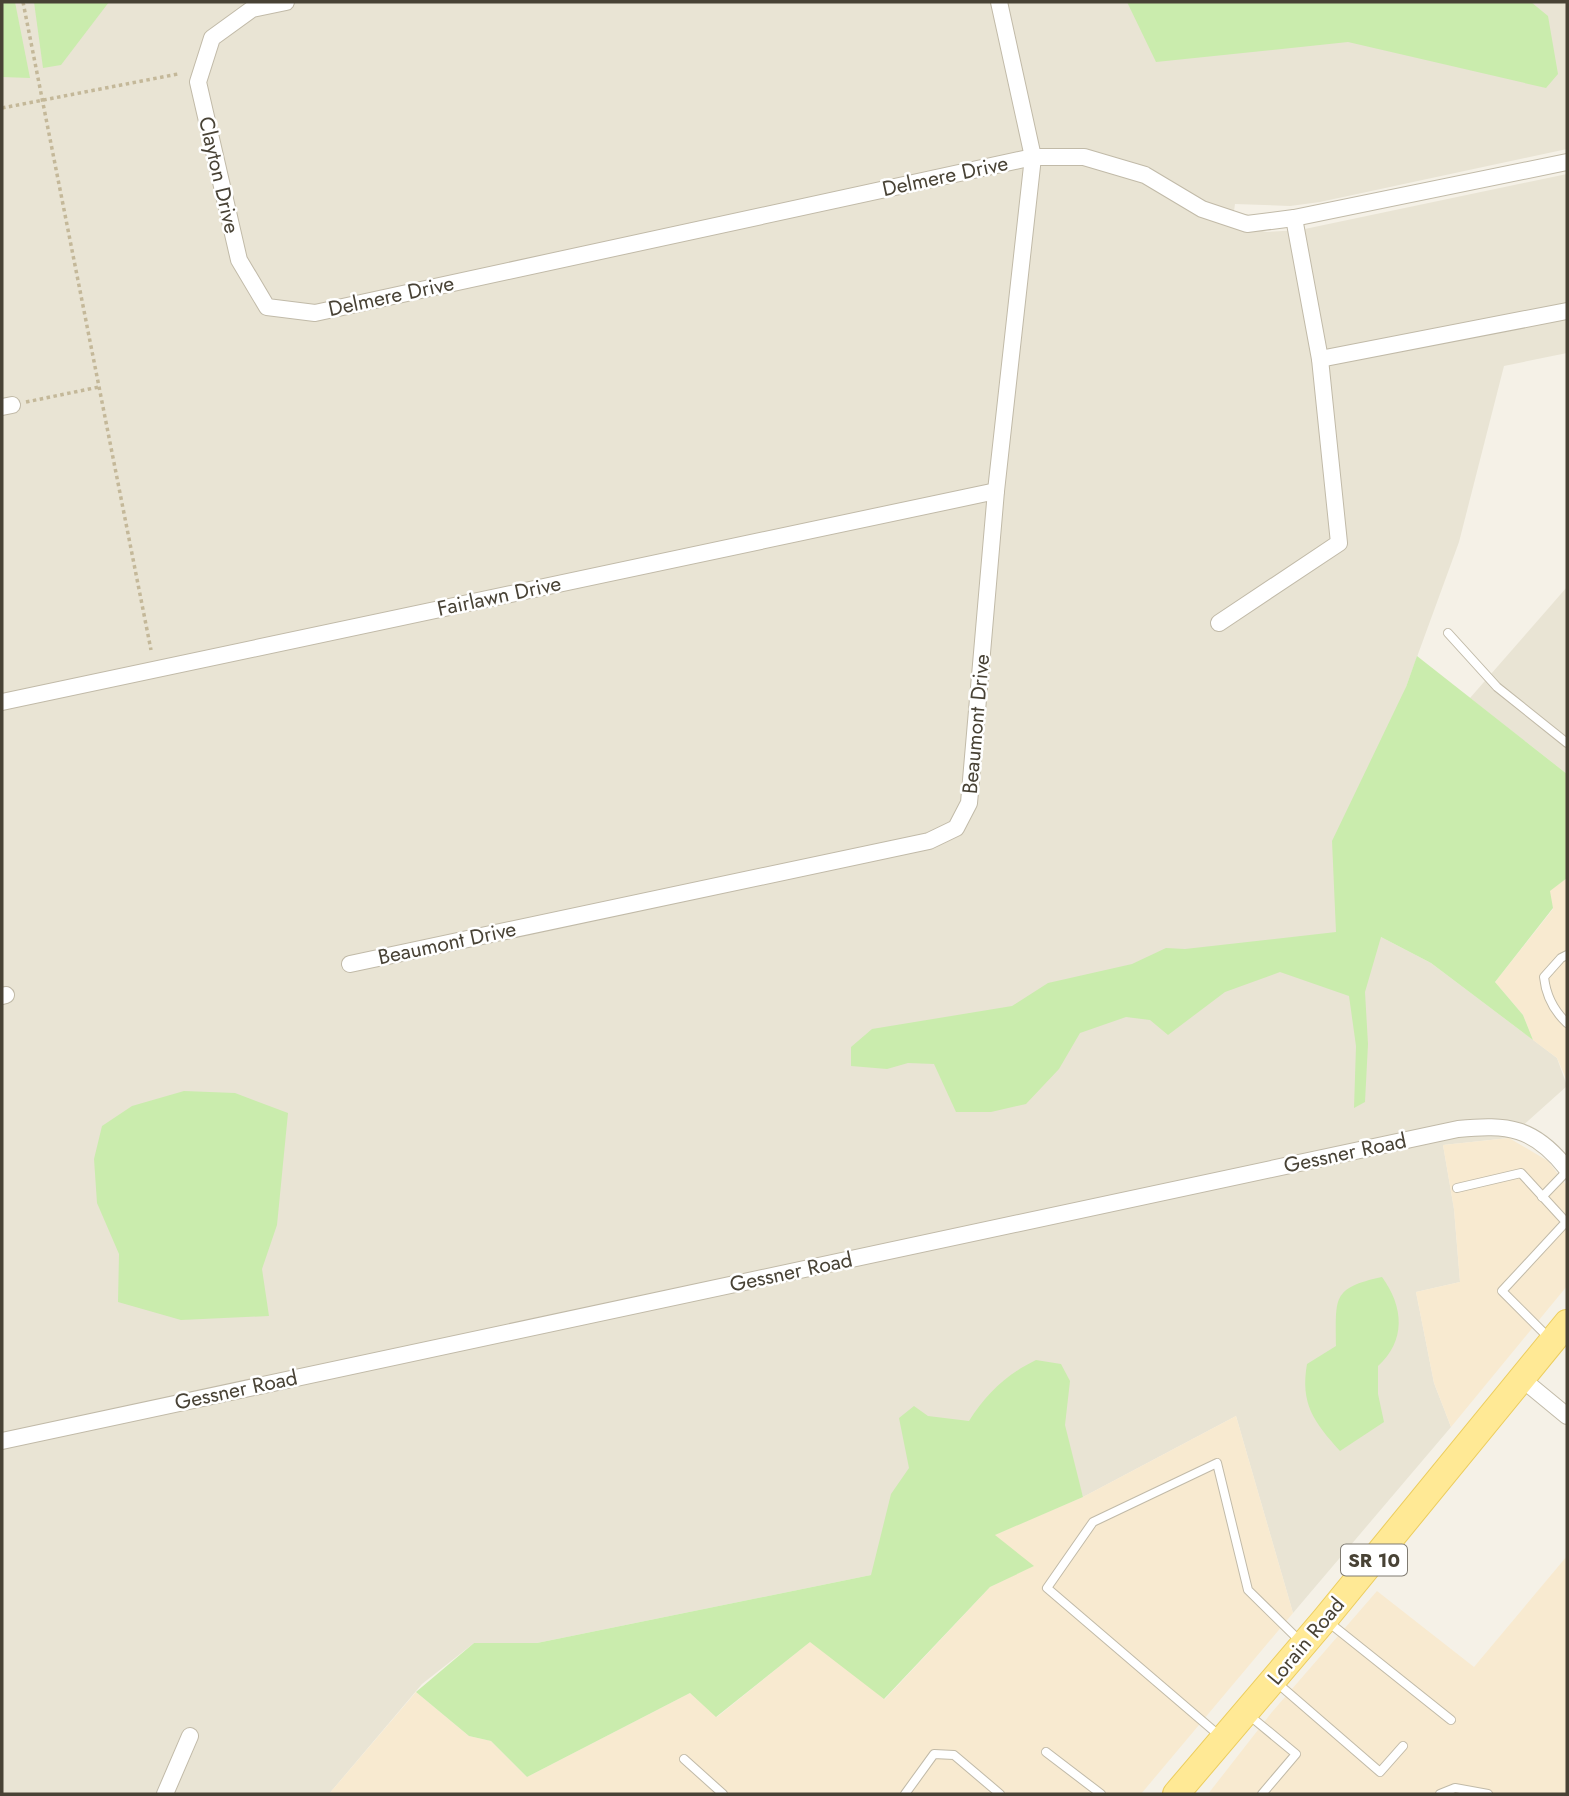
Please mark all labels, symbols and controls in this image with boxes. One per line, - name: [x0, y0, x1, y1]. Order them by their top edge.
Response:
- street label: Clayton Drive: [191, 114, 247, 237]
- street label: Delmere Drive: [879, 148, 1011, 204]
- street label: Delmere Drive: [325, 268, 457, 324]
- street label: Fairlawn Drive: [434, 568, 564, 624]
- street label: Beaumont Drive: [955, 653, 997, 795]
- street label: Beaumont Drive: [375, 914, 519, 972]
- street label: Gessner Road: [1281, 1125, 1409, 1181]
- street label: Gessner Road: [727, 1244, 855, 1300]
- street label: Gessner Road: [172, 1362, 300, 1418]
- road number: SR 10: [1341, 1544, 1407, 1576]
- street label: Lorain Road: [1260, 1591, 1352, 1691]

